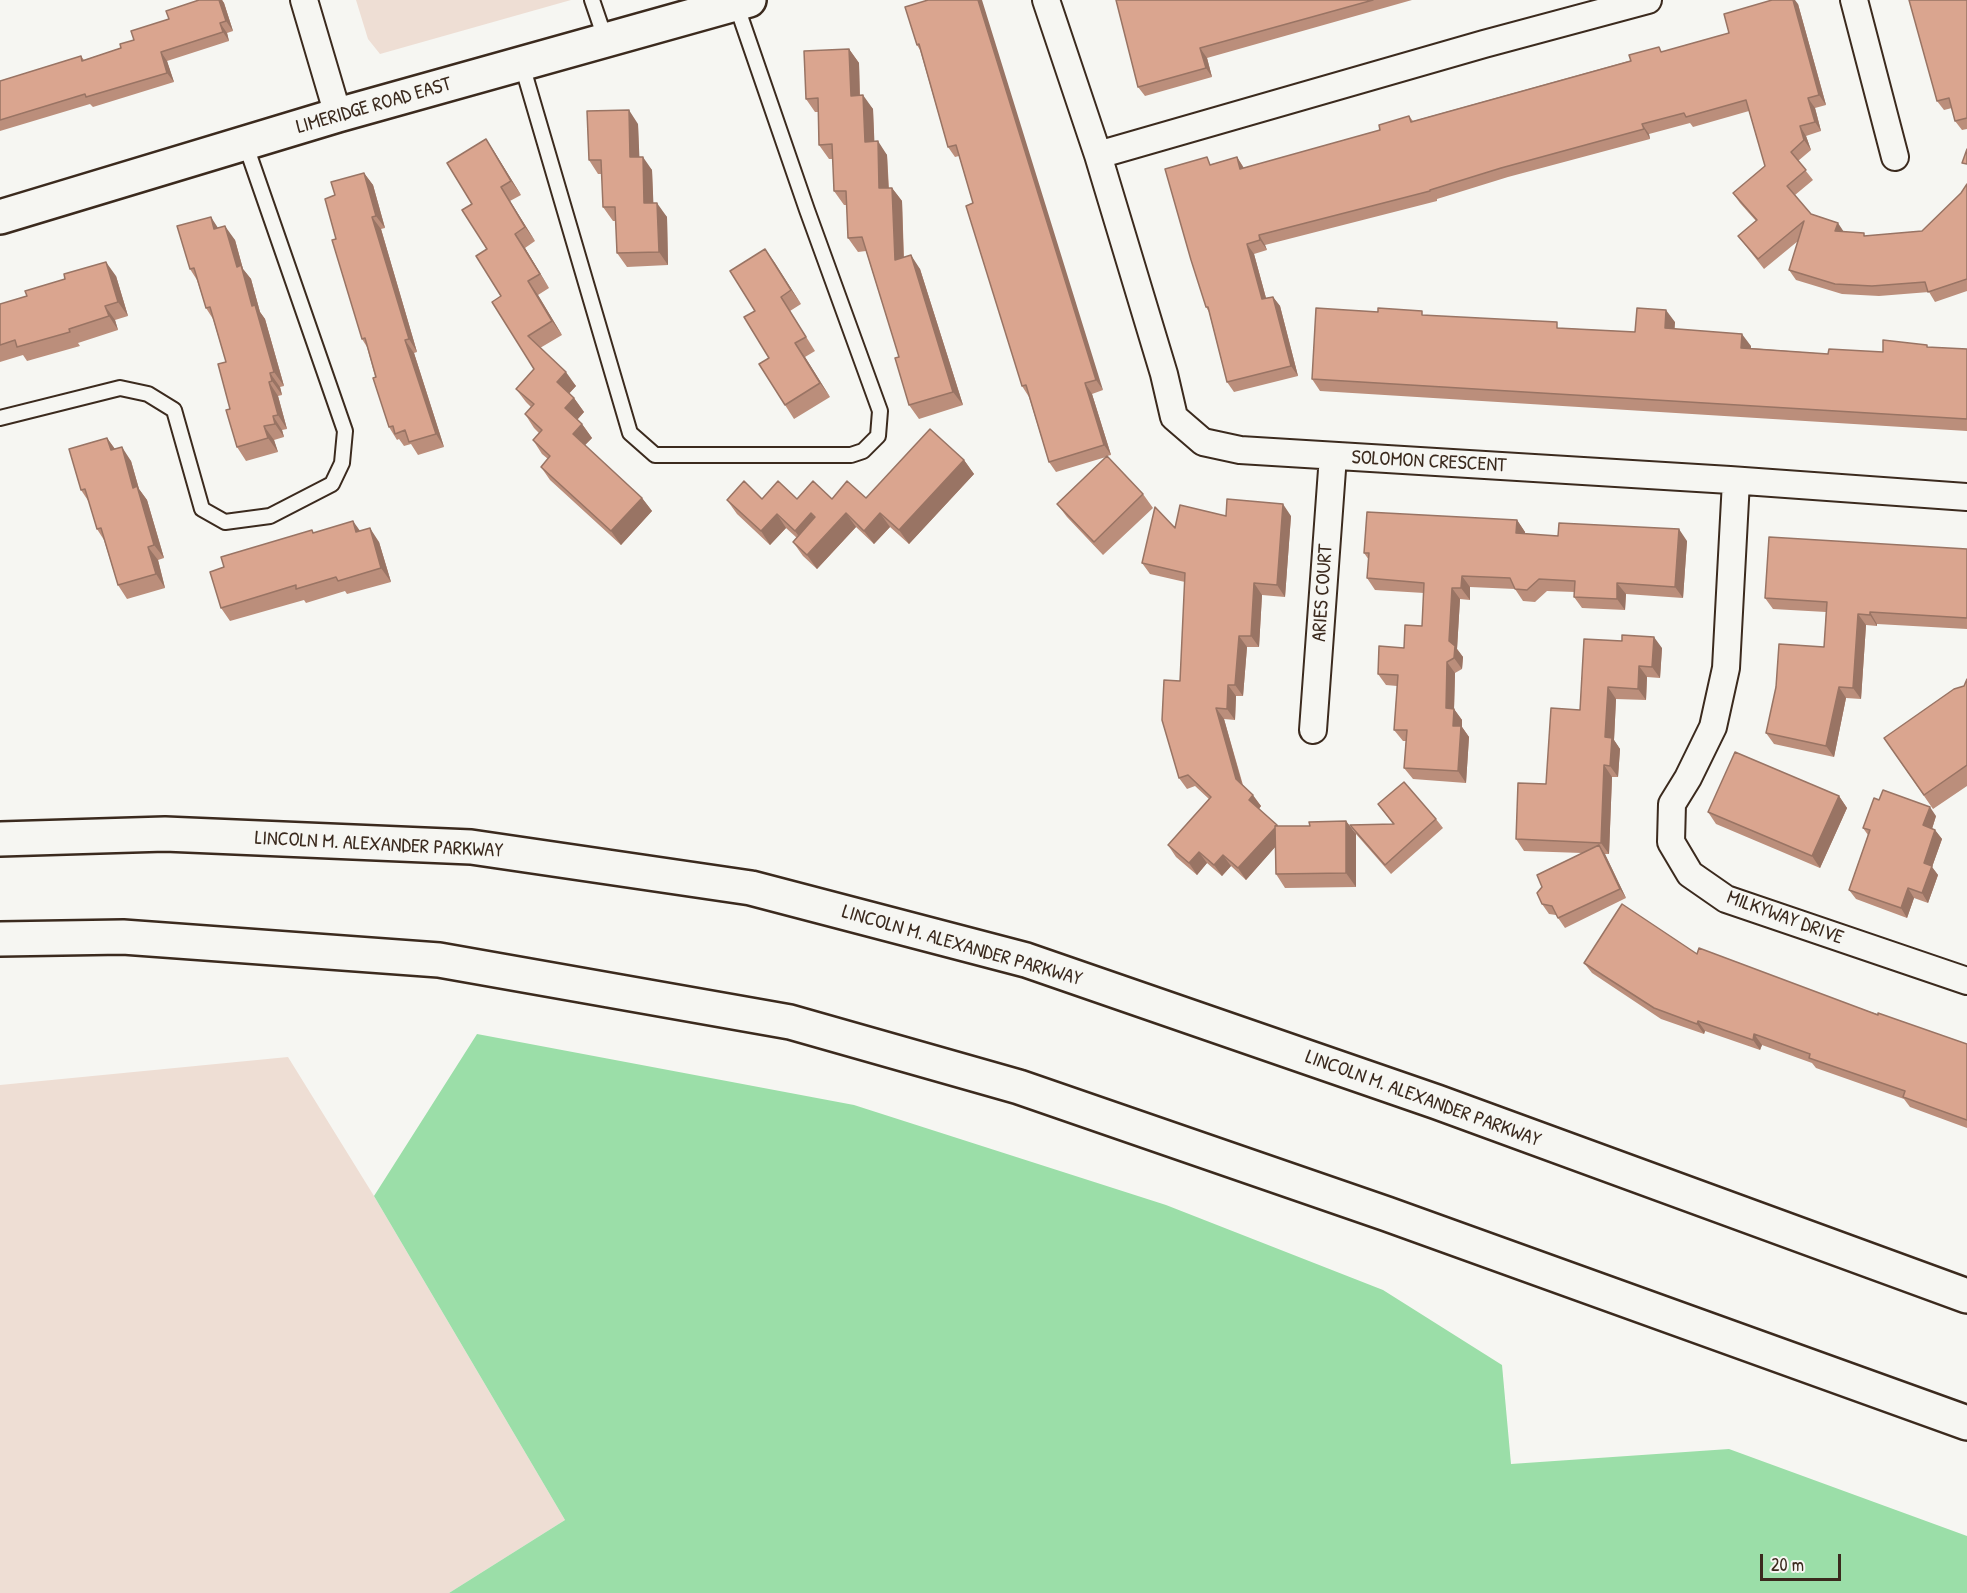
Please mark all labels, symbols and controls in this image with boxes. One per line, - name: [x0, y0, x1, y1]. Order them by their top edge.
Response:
- street label: LIMERIDGE ROAD EAST: [294, 72, 454, 140]
- street label: SOLOMON CRESCENT: [1351, 446, 1507, 478]
- street label: ARIES COURT: [1308, 543, 1338, 643]
- street label: LINCOLN M. ALEXANDER PARKWAY: [254, 827, 504, 863]
- street label: MILKYWAY DRIVE: [1723, 886, 1847, 950]
- street label: LINCOLN M. ALEXANDER PARKWAY: [839, 900, 1085, 992]
- street label: LINCOLN M. ALEXANDER PARKWAY: [1302, 1045, 1544, 1153]
- scale bar: [1763, 1542, 1844, 1580]
- text: 20 m: [1771, 1552, 1804, 1577]

